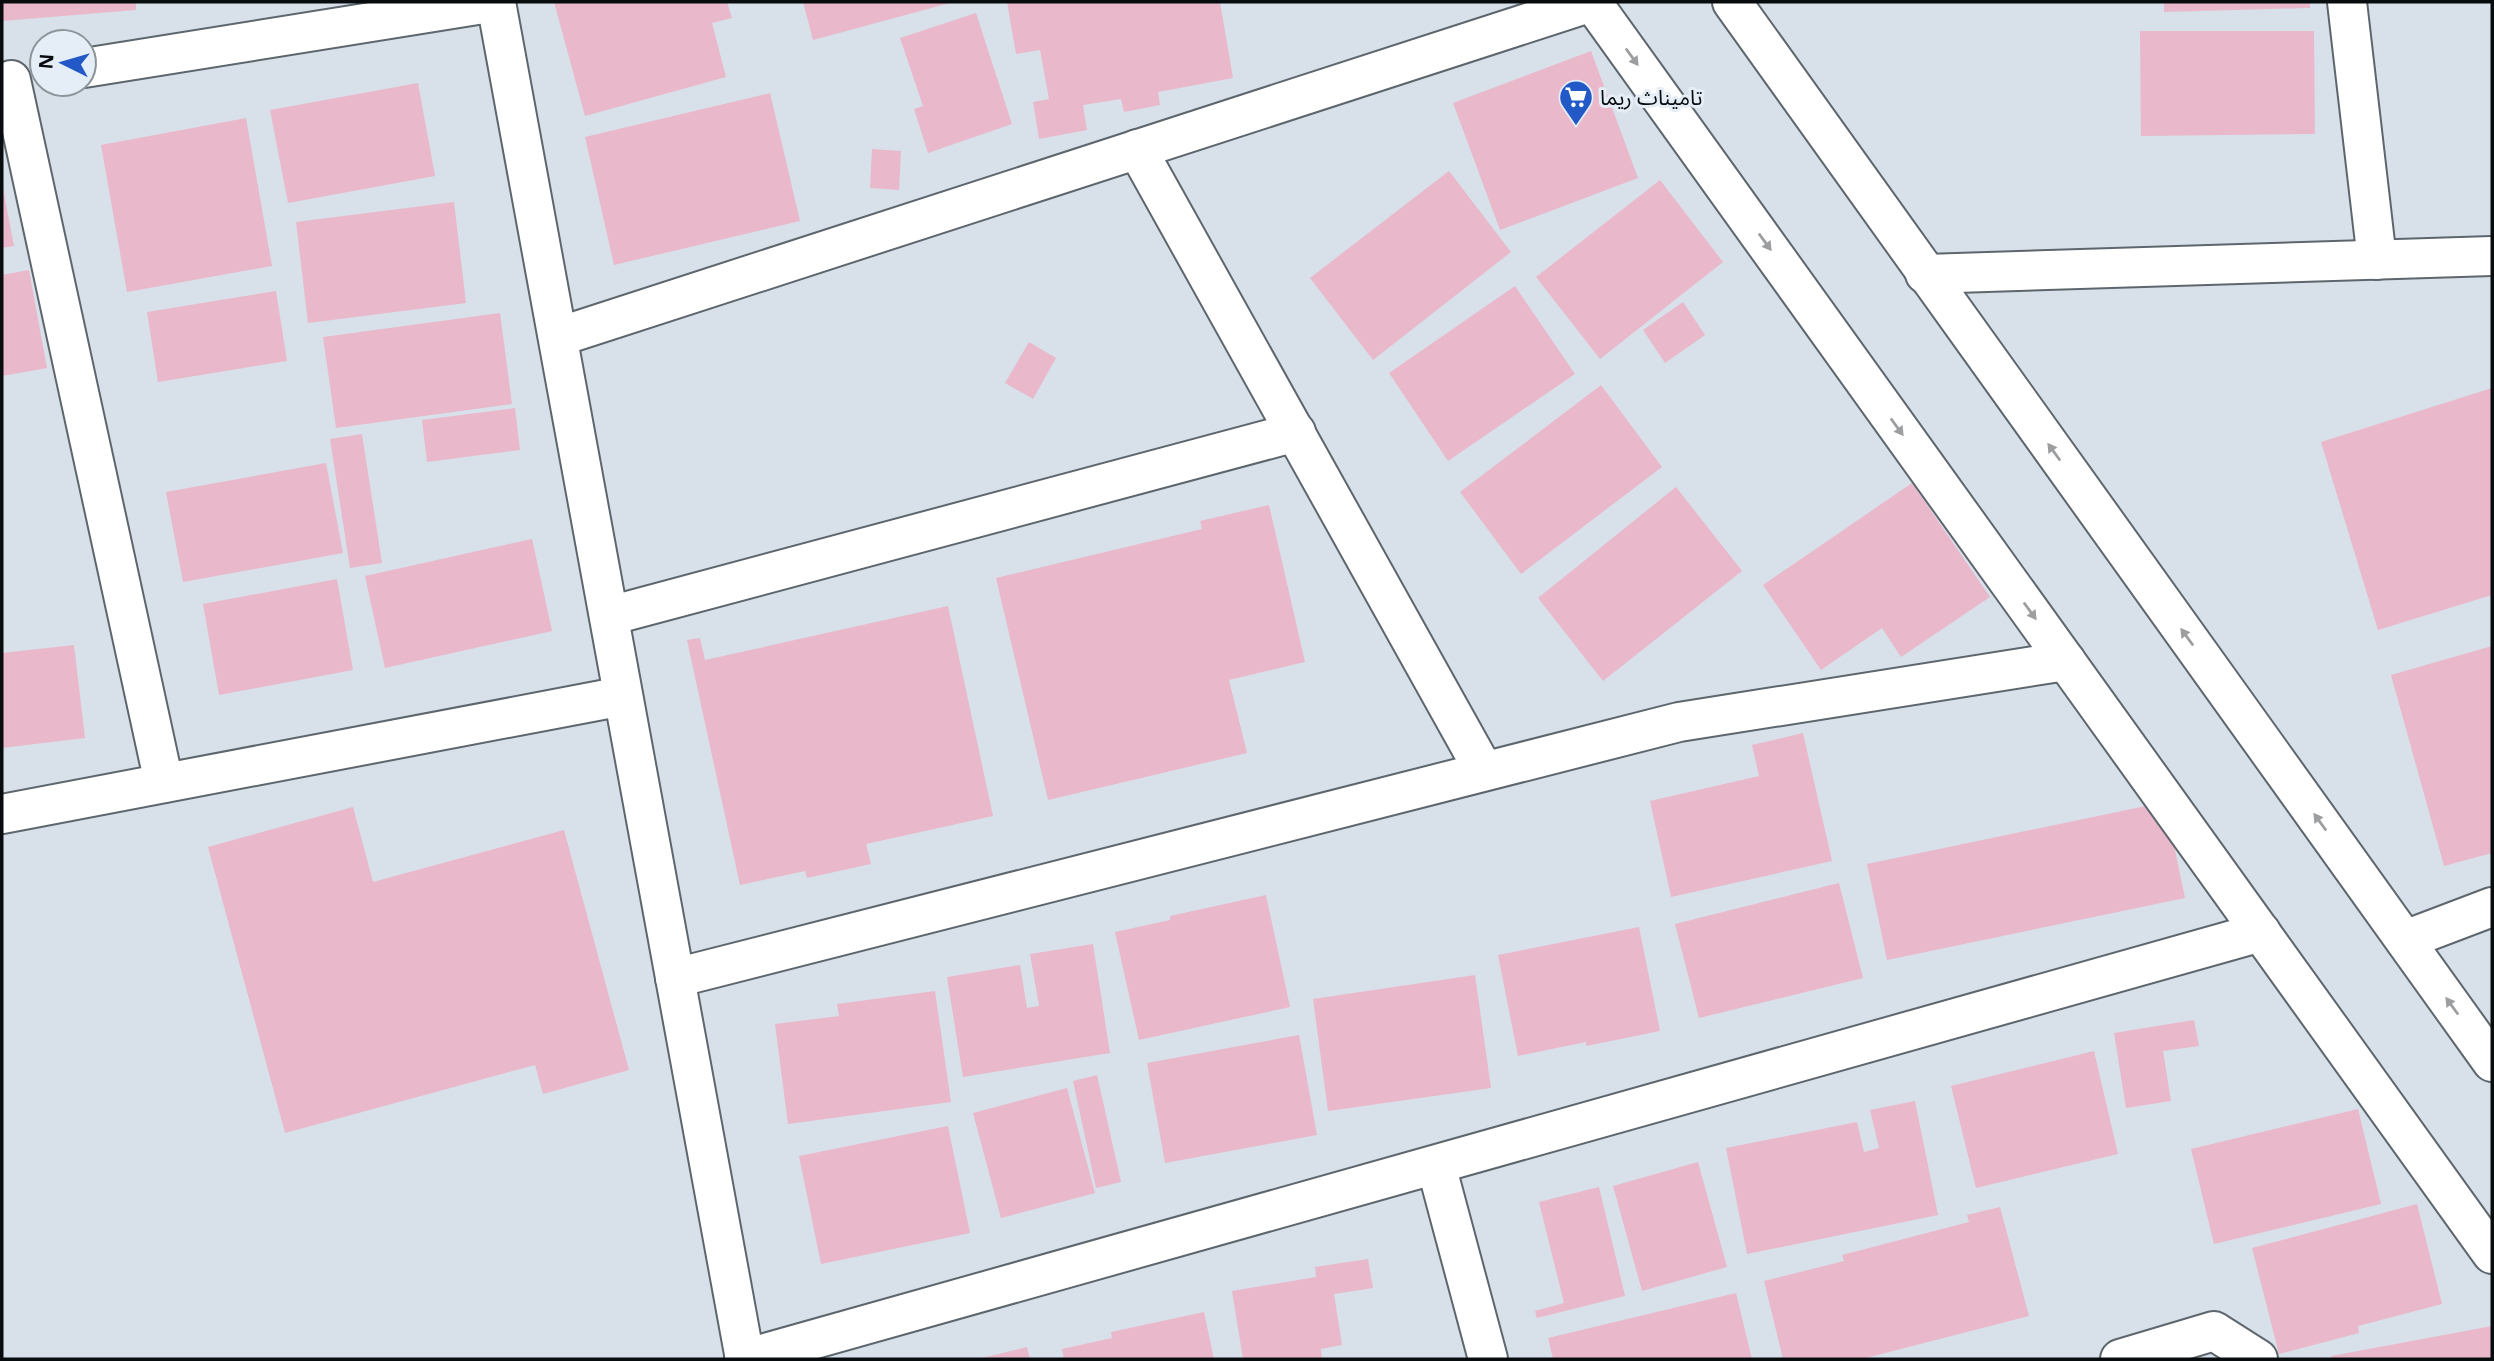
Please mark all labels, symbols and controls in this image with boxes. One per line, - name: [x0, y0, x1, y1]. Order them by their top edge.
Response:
- north arrow: [28, 28, 98, 98]
- one-way arrow: [1625, 48, 1639, 66]
- text: N: [32, 53, 60, 70]
- supermarket icon: تاميناث ريما: [1557, 78, 1595, 127]
- place label: تاميناث ريما: [1600, 83, 1702, 111]
- one-way arrow: [1757, 233, 1771, 251]
- one-way arrow: [1890, 418, 1904, 436]
- one-way arrow: [2047, 443, 2061, 461]
- one-way arrow: [2023, 602, 2037, 620]
- one-way arrow: [2180, 628, 2194, 646]
- one-way arrow: [2313, 812, 2327, 831]
- one-way arrow: [2446, 997, 2460, 1015]

